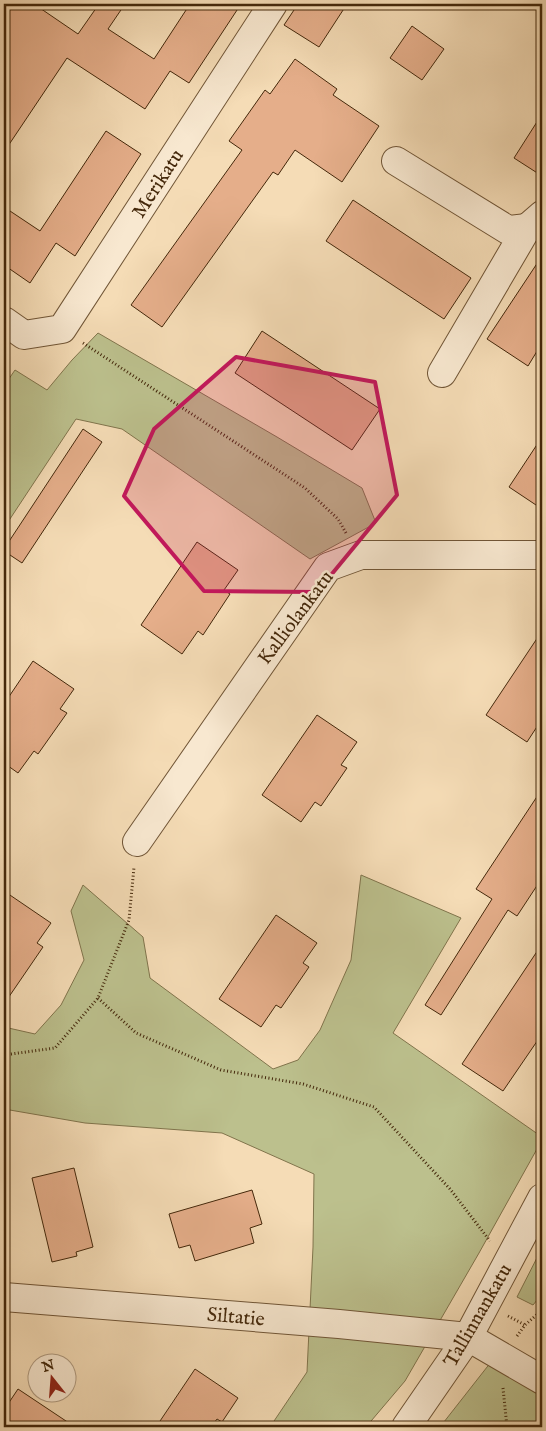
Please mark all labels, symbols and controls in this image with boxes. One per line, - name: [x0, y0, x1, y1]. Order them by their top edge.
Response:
- street label: Merikatu: [127, 145, 190, 223]
- street label: Kalliolankatu: [253, 566, 340, 670]
- street label: Tallinnankatu: [439, 1260, 518, 1372]
- street label: Siltatie: [206, 1303, 266, 1332]
- north arrow: [28, 1354, 78, 1404]
- text: N: [39, 1356, 57, 1377]

